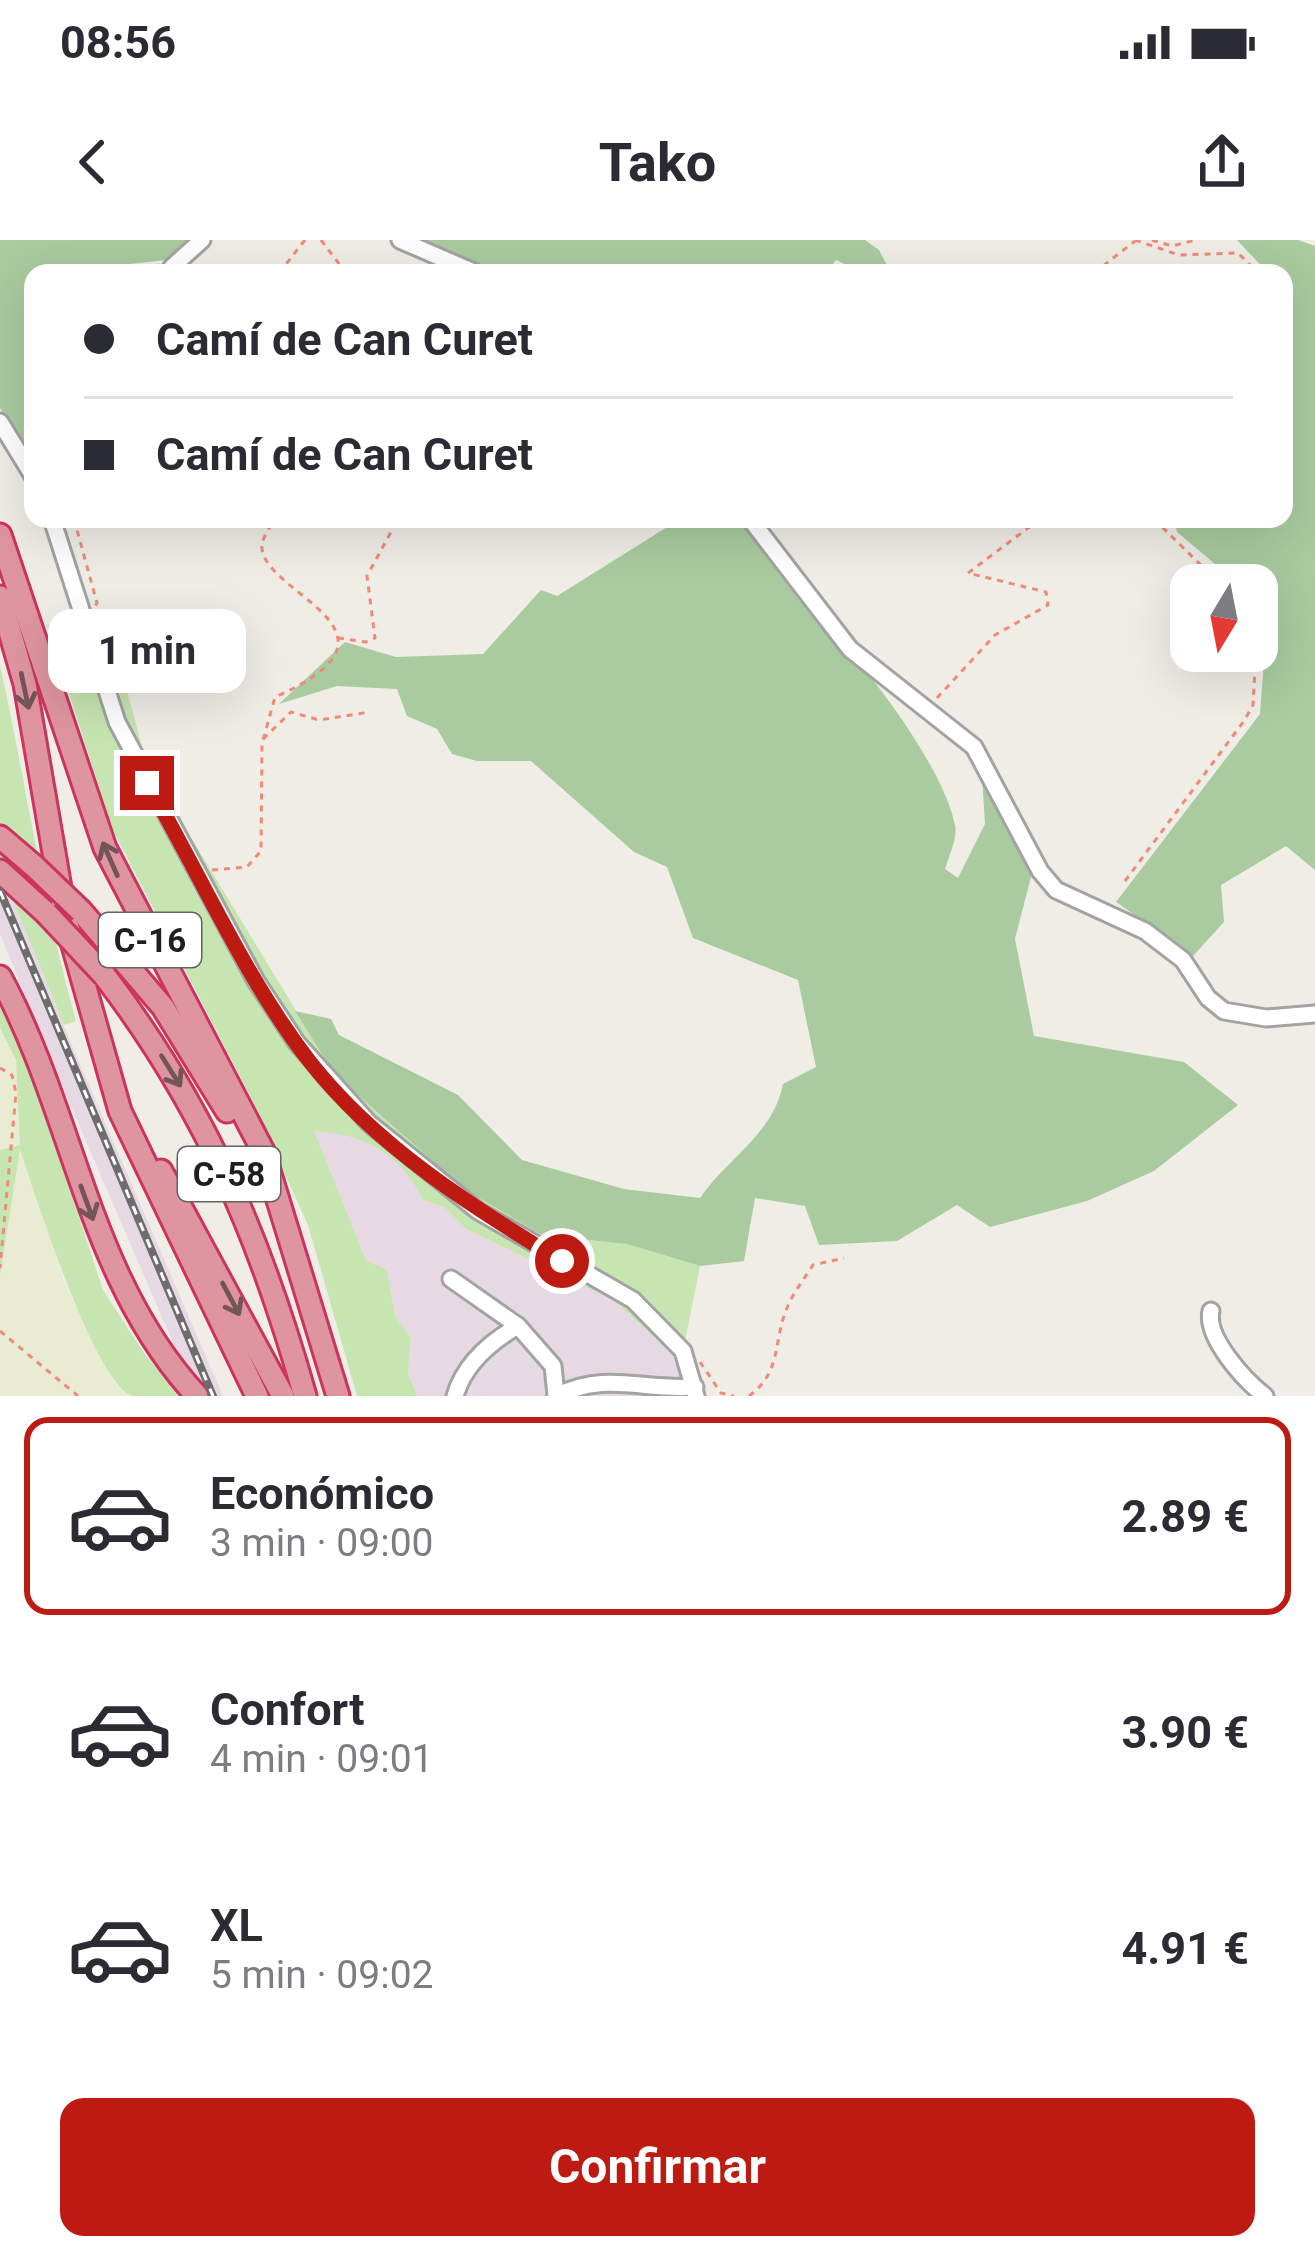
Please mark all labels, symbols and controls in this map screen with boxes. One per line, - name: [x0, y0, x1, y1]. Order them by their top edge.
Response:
- text: 08:56: [60, 16, 176, 69]
- icon: back: [60, 129, 126, 195]
- icon: share: [1189, 129, 1255, 195]
- text: Tako: [599, 131, 716, 194]
- text: Camí de Can Curet: [156, 313, 533, 366]
- text: Camí de Can Curet: [156, 428, 533, 481]
- north arrow: [1170, 564, 1278, 672]
- map controls: [1170, 564, 1278, 672]
- callout: 1 min: [48, 609, 246, 693]
- text: 1 min: [98, 628, 196, 674]
- one-way arrow: [15, 671, 38, 709]
- route end: [120, 756, 174, 810]
- one-way arrow: [98, 842, 120, 878]
- road number: C-16: [99, 913, 201, 967]
- one-way arrow: [159, 1053, 183, 1087]
- road number: C-58: [178, 1147, 280, 1201]
- one-way arrow: [78, 1184, 99, 1221]
- route start: [535, 1234, 589, 1288]
- one-way arrow: [221, 1281, 244, 1316]
- icon: car: [66, 1462, 174, 1570]
- text: Económico: [210, 1467, 434, 1520]
- text: 2.89 €: [1121, 1490, 1249, 1543]
- text: 3 min · 09:00: [210, 1520, 433, 1566]
- icon: car: [66, 1678, 174, 1786]
- text: Confort: [210, 1683, 364, 1736]
- text: 3.90 €: [1121, 1706, 1249, 1759]
- text: 4 min · 09:01: [210, 1736, 433, 1782]
- icon: car: [66, 1894, 174, 2002]
- text: XL: [210, 1899, 263, 1952]
- text: 4.91 €: [1121, 1922, 1249, 1975]
- text: 5 min · 09:02: [210, 1952, 433, 1998]
- button: Confirmar: [60, 2098, 1255, 2236]

